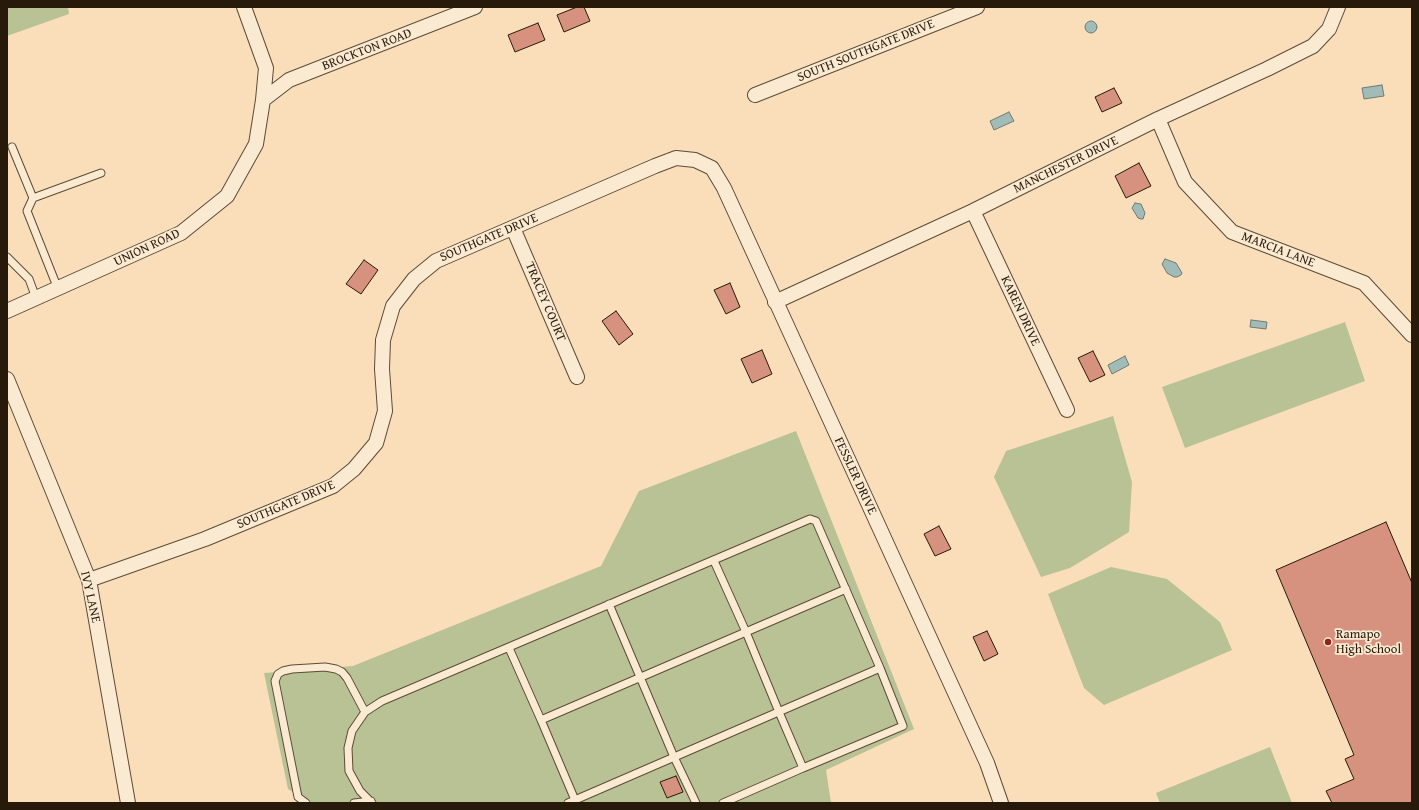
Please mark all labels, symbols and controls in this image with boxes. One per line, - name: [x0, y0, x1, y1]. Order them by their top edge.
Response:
- street label: SOUTH SOUTHGATE DRIVE: [795, 16, 937, 86]
- street label: BROCKTON ROAD: [320, 26, 414, 74]
- street label: MANCHESTER DRIVE: [1011, 133, 1121, 197]
- street label: SOUTHGATE DRIVE: [438, 210, 540, 266]
- street label: UNION ROAD: [111, 226, 183, 270]
- street label: MARCIA LANE: [1239, 229, 1317, 271]
- street label: TRACEY COURT: [521, 260, 569, 344]
- street label: KAREN DRIVE: [997, 274, 1043, 348]
- street label: FESSLER DRIVE: [830, 435, 880, 517]
- street label: SOUTHGATE DRIVE: [235, 477, 337, 533]
- street label: IVY LANE: [76, 570, 104, 624]
- place label: Ramapo High School: [1336, 627, 1401, 658]
- marker: Ramapo High School: [1323, 637, 1333, 647]

